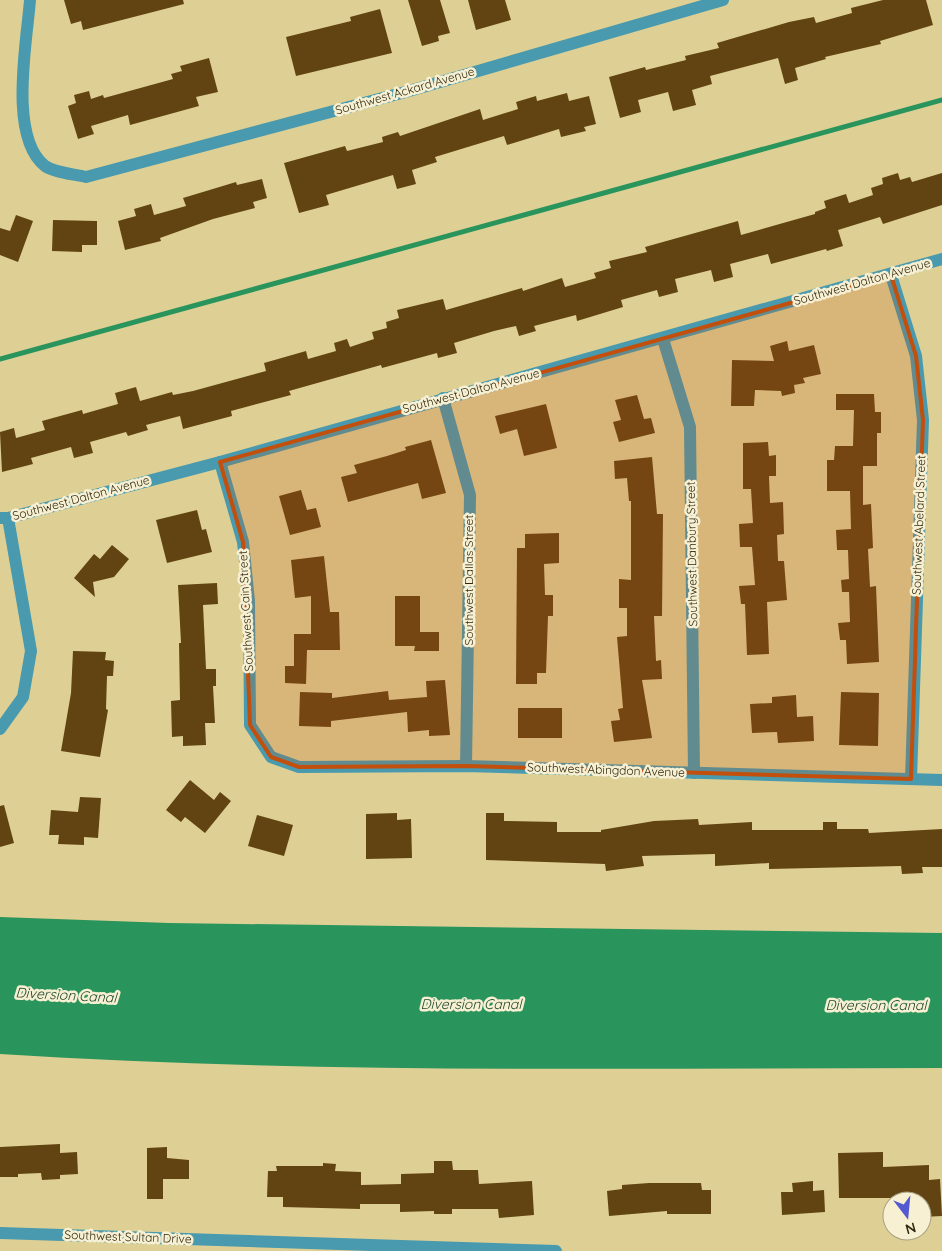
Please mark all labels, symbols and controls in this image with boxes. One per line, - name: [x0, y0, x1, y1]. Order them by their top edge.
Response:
- street label: Southwest Ackard Avenue: [334, 63, 476, 118]
- street label: Southwest Dalton Avenue: [792, 255, 932, 308]
- street label: Southwest Dalton Avenue: [401, 365, 541, 416]
- street label: Southwest Abelard Street: [909, 455, 928, 595]
- street label: Southwest Dalton Avenue: [11, 472, 151, 523]
- street label: Southwest Danbury Street: [683, 481, 700, 627]
- street label: Southwest Dallas Street: [461, 515, 476, 645]
- street label: Southwest Cain Street: [235, 550, 256, 672]
- street label: Southwest Abingdon Avenue: [527, 759, 685, 780]
- water label: Diversion Canal: [15, 983, 119, 1007]
- water label: Diversion Canal: [420, 995, 523, 1013]
- water label: Diversion Canal: [825, 996, 928, 1014]
- north arrow: [882, 1191, 932, 1241]
- text: N: [903, 1218, 918, 1239]
- street label: Southwest Sultan Drive: [64, 1227, 192, 1246]

